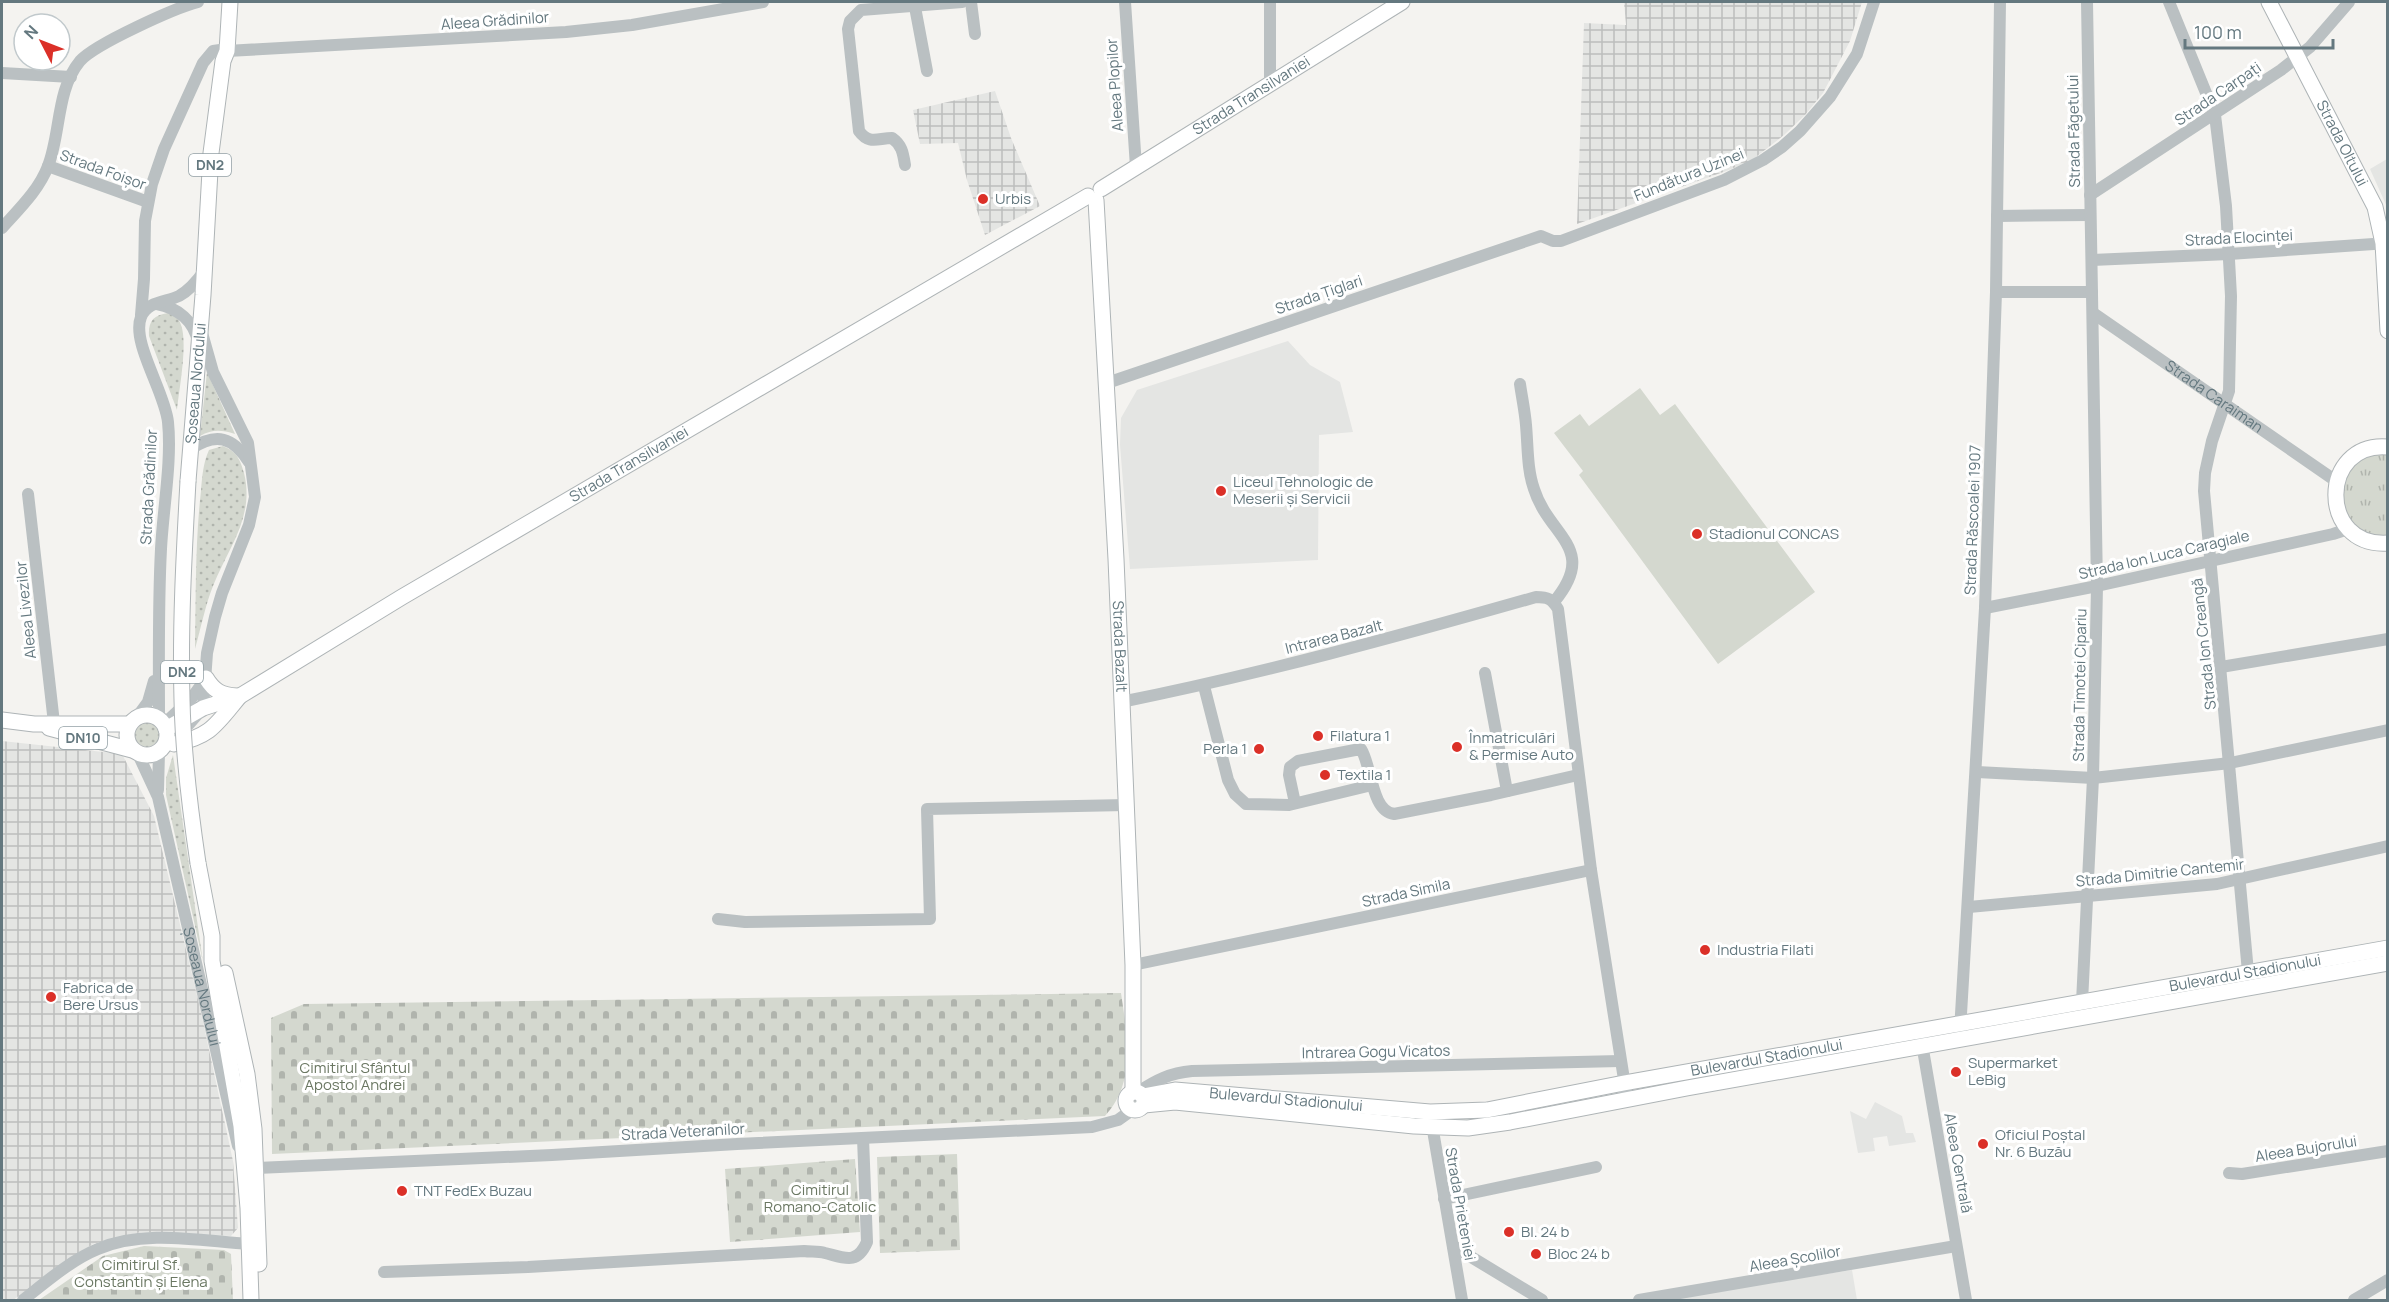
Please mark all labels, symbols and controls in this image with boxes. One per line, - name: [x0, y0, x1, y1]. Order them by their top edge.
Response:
- street label: Aleea Grădinilor: [440, 6, 550, 35]
- north arrow: [12, 12, 72, 72]
- scale bar: [2185, 12, 2334, 50]
- text: N: [19, 20, 43, 44]
- text: 100 m: [2194, 20, 2242, 44]
- street label: Aleea Plopilor: [1101, 37, 1128, 132]
- street label: Strada Transilvaniei: [1188, 51, 1314, 140]
- street label: Strada Carpați: [2170, 57, 2265, 130]
- street label: Strada Făgetului: [2062, 74, 2085, 188]
- street label: Strada Oltului: [2312, 96, 2373, 190]
- street label: Fundătura Uzinei: [1631, 143, 1747, 206]
- street label: Strada Foișor: [57, 144, 150, 195]
- road number: DN2: [189, 154, 231, 176]
- place label: Urbis: [995, 188, 1031, 209]
- marker: Urbis: [976, 192, 990, 206]
- street label: Strada Elocinței: [2184, 224, 2294, 251]
- street label: Strada Țiglari: [1272, 270, 1365, 319]
- street label: Șoseaua Nordului: [180, 322, 211, 445]
- street label: Strada Caraiman: [2161, 355, 2268, 438]
- street label: Strada Transilvaniei: [565, 421, 692, 507]
- street label: Strada Grădinilor: [135, 428, 162, 545]
- street label: Strada Răscoalei 1907: [1959, 444, 1986, 596]
- place label: Liceul Tehnologic de Meserii și Servicii: [1233, 471, 1374, 509]
- marker: Liceul Tehnologic de Meserii și Servicii: [1214, 484, 1228, 498]
- place label: Stadionul CONCAS: [1709, 523, 1839, 544]
- street label: Strada Ion Luca Caragiale: [2076, 525, 2252, 584]
- marker: Stadionul CONCAS: [1690, 527, 1704, 541]
- street label: Aleea Livezilor: [10, 560, 41, 660]
- street label: Strada Ion Creangă: [2186, 577, 2221, 711]
- street label: Strada Bazalt: [1108, 600, 1133, 693]
- street label: Strada Timotei Cipariu: [2068, 608, 2091, 762]
- street label: Intrarea Bazalt: [1283, 614, 1385, 659]
- road number: DN2: [161, 661, 203, 683]
- place label: Filatura 1: [1330, 725, 1390, 746]
- road number: DN10: [59, 727, 107, 749]
- place label: Înmatriculări & Permise Auto: [1468, 727, 1574, 765]
- marker: Filatura 1: [1311, 729, 1325, 743]
- place label: Perla 1: [1203, 738, 1247, 759]
- marker: Înmatriculări & Permise Auto: [1450, 740, 1464, 754]
- marker: Perla 1: [1252, 742, 1266, 756]
- place label: Textila 1: [1337, 764, 1391, 785]
- marker: Textila 1: [1318, 768, 1332, 782]
- street label: Strada Dimitrie Cantemir: [2075, 853, 2246, 892]
- street label: Strada Simila: [1360, 873, 1452, 912]
- street label: Șoseaua Nordului: [178, 925, 226, 1048]
- place label: Industria Filati: [1717, 939, 1814, 960]
- marker: Industria Filati: [1698, 943, 1712, 957]
- street label: Bulevardul Stadionului: [2168, 949, 2323, 996]
- place label: Fabrica de Bere Ursus: [63, 977, 138, 1015]
- marker: Fabrica de Bere Ursus: [44, 990, 58, 1004]
- street label: Bulevardul Stadionului: [1689, 1034, 1844, 1081]
- street label: Intrarea Gogu Vicatos: [1302, 1040, 1451, 1063]
- place label: Supermarket LeBig: [1968, 1052, 2058, 1090]
- park label: Cimitirul Sfântul Apostol Andrei: [300, 1057, 410, 1095]
- marker: Supermarket LeBig: [1949, 1065, 1963, 1079]
- street label: Bulevardul Stadionului: [1209, 1082, 1364, 1116]
- street label: Aleea Centrală: [1939, 1111, 1978, 1215]
- street label: Strada Veteranilor: [621, 1118, 746, 1145]
- place label: Oficiul Poștal Nr. 6 Buzău: [1995, 1124, 2085, 1162]
- street label: Aleea Bujorului: [2254, 1130, 2358, 1167]
- marker: Oficiul Poștal Nr. 6 Buzău: [1976, 1137, 1990, 1151]
- street label: Strada Prieteniei: [1440, 1146, 1481, 1262]
- park label: Cimitirul Romano-Catolic: [764, 1179, 876, 1217]
- place label: TNT FedEx Buzau: [414, 1180, 532, 1201]
- marker: TNT FedEx Buzau: [395, 1184, 409, 1198]
- place label: Bl. 24 b: [1521, 1221, 1570, 1242]
- marker: Bl. 24 b: [1502, 1225, 1516, 1239]
- street label: Aleea Școlilor: [1747, 1240, 1843, 1277]
- place label: Bloc 24 b: [1548, 1243, 1610, 1264]
- marker: Bloc 24 b: [1529, 1247, 1543, 1261]
- park label: Cimitirul Sf. Constantin și Elena: [74, 1254, 208, 1292]

